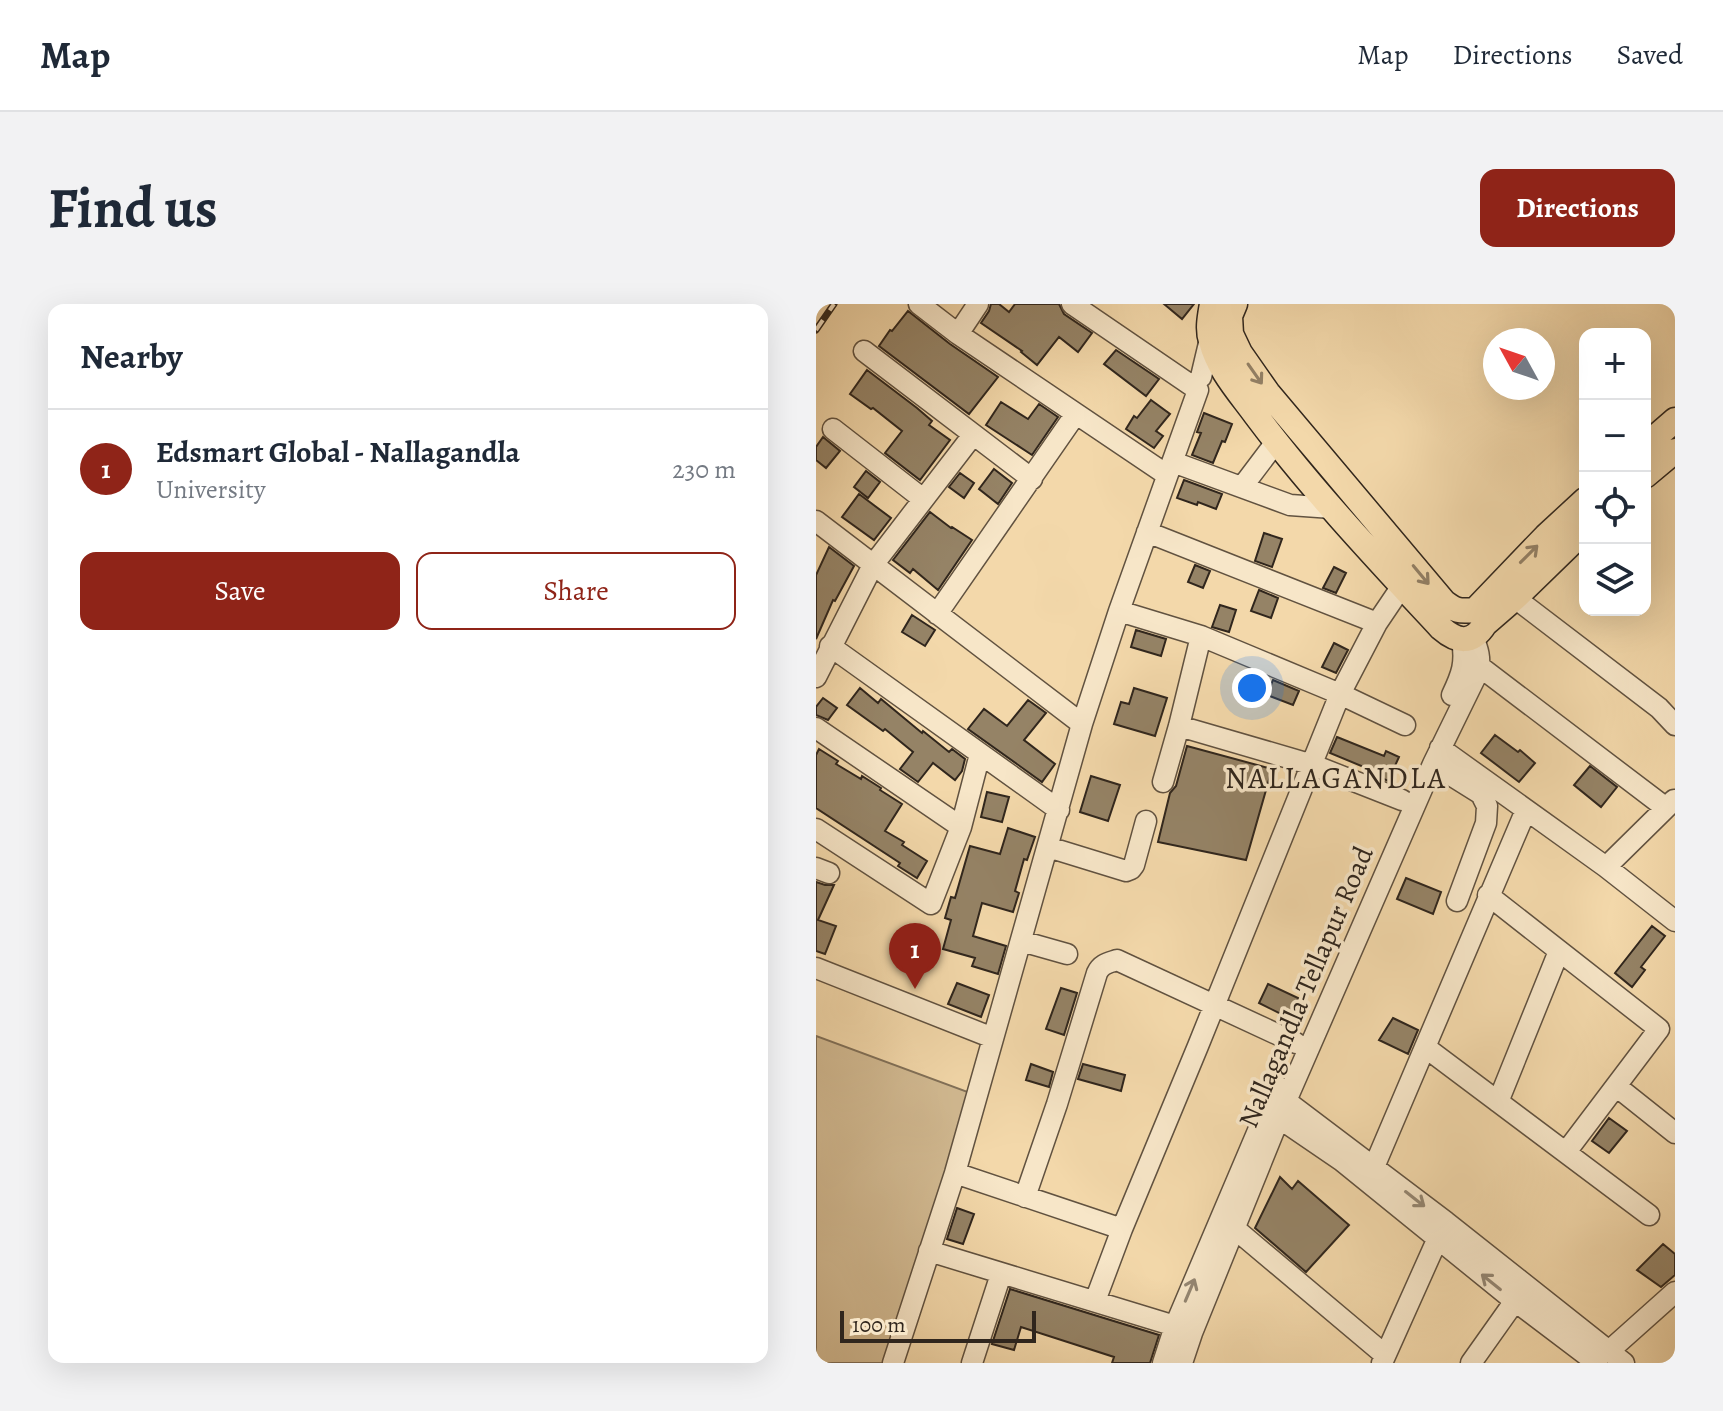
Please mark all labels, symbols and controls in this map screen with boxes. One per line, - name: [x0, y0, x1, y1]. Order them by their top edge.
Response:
- text: Map: [40, 29, 110, 81]
- text: Map: [1357, 36, 1408, 74]
- text: Directions: [1452, 36, 1573, 74]
- text: Saved: [1617, 36, 1683, 74]
- button: Directions: [1480, 169, 1675, 247]
- text: Find us: [48, 170, 218, 246]
- north arrow: [1483, 328, 1555, 400]
- map controls: [1579, 328, 1651, 616]
- button: +: [1579, 328, 1651, 400]
- text: Nearby: [80, 333, 183, 380]
- one-way arrow: [1247, 363, 1263, 385]
- button: −: [1579, 400, 1651, 472]
- text: Edsmart Global - Nallagandla: [156, 432, 520, 472]
- text: 1: [101, 452, 111, 487]
- text: 230 m: [672, 452, 736, 487]
- text: University: [156, 472, 266, 507]
- button: locate: [1579, 472, 1651, 544]
- one-way arrow: [1519, 544, 1538, 564]
- button: layers: [1579, 544, 1651, 616]
- button: Save: [80, 552, 400, 630]
- button: Share: [416, 552, 736, 630]
- one-way arrow: [1412, 564, 1430, 585]
- your location: [1232, 668, 1272, 708]
- district label: NALLAGANDLA: [1225, 758, 1447, 798]
- street label: Nallagandla-Tellapur Road: [1229, 840, 1383, 1134]
- pin: 1: [889, 923, 941, 989]
- one-way arrow: [1404, 1190, 1425, 1207]
- one-way arrow: [1481, 1273, 1502, 1290]
- one-way arrow: [1184, 1278, 1199, 1303]
- scale bar: [840, 1307, 1036, 1343]
- text: 100 m: [852, 1310, 906, 1340]

